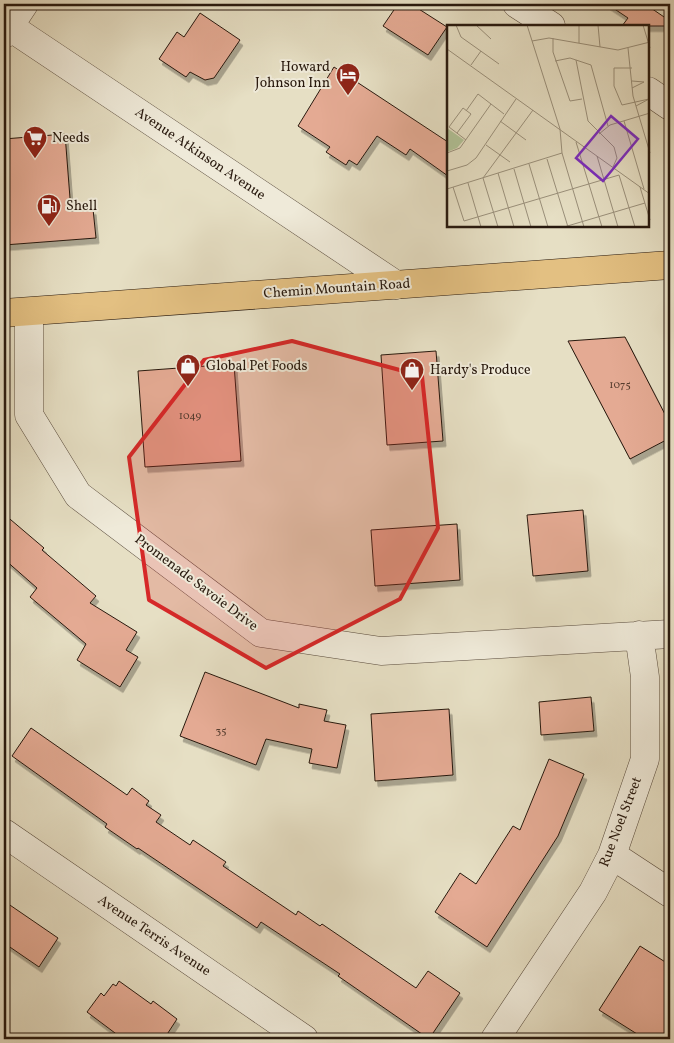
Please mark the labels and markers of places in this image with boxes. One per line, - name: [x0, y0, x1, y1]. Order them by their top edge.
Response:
- place label: Howard Johnson Inn: [255, 58, 330, 93]
- hotel icon: Howard Johnson Inn: [335, 62, 361, 96]
- supermarket icon: Needs: [22, 125, 48, 159]
- place label: Needs: [52, 129, 90, 148]
- fuel station icon: Shell: [36, 193, 62, 227]
- place label: Shell: [66, 197, 97, 216]
- shop icon: Global Pet Foods: [175, 353, 201, 387]
- place label: Global Pet Foods: [206, 357, 308, 376]
- shop icon: Hardy's Produce: [399, 357, 425, 391]
- place label: Hardy's Produce: [430, 361, 531, 380]

